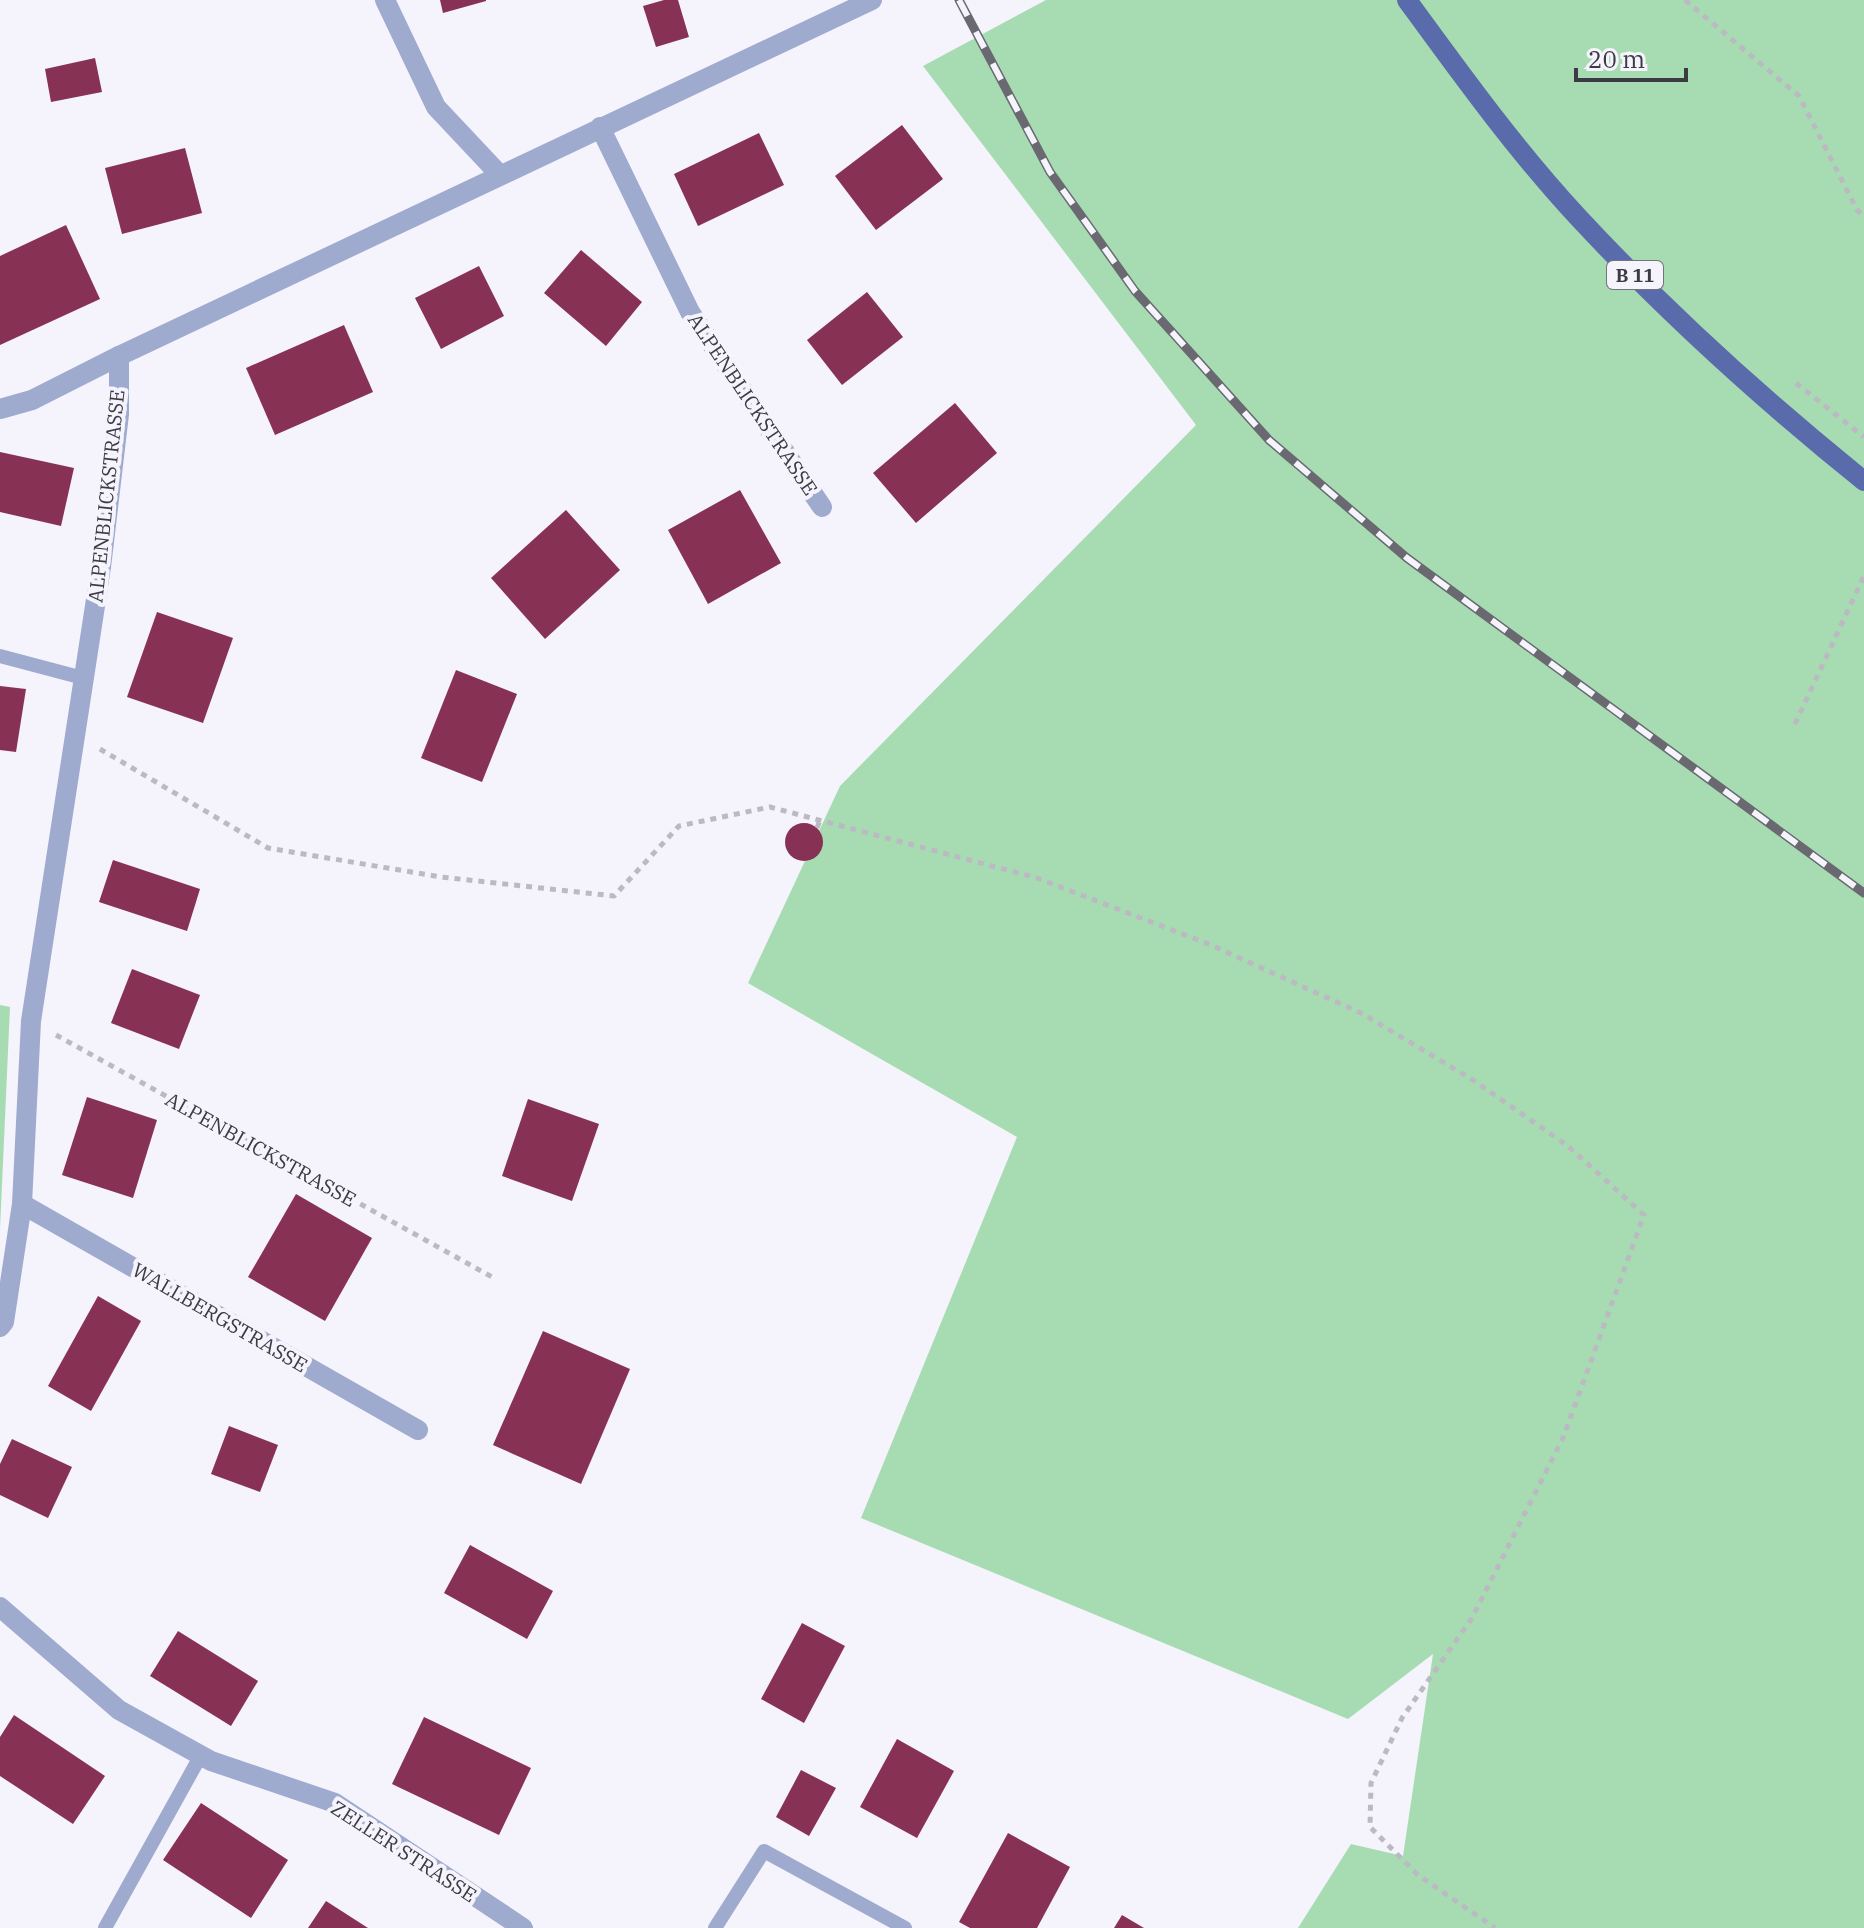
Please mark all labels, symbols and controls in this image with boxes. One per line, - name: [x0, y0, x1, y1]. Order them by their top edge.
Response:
- scale bar: [1576, 32, 1686, 82]
- text: 20 m: [1588, 43, 1645, 75]
- road number: B 11: [1607, 261, 1663, 289]
- street label: ALPENBLICKSTRASSE: [682, 308, 824, 500]
- street label: ALPENBLICKSTRASSE: [81, 388, 131, 604]
- street label: ALPENBLICKSTRASSE: [161, 1085, 361, 1213]
- street label: WALLBERGSTRASSE: [127, 1256, 313, 1378]
- street label: ZELLER STRASSE: [326, 1794, 482, 1908]

